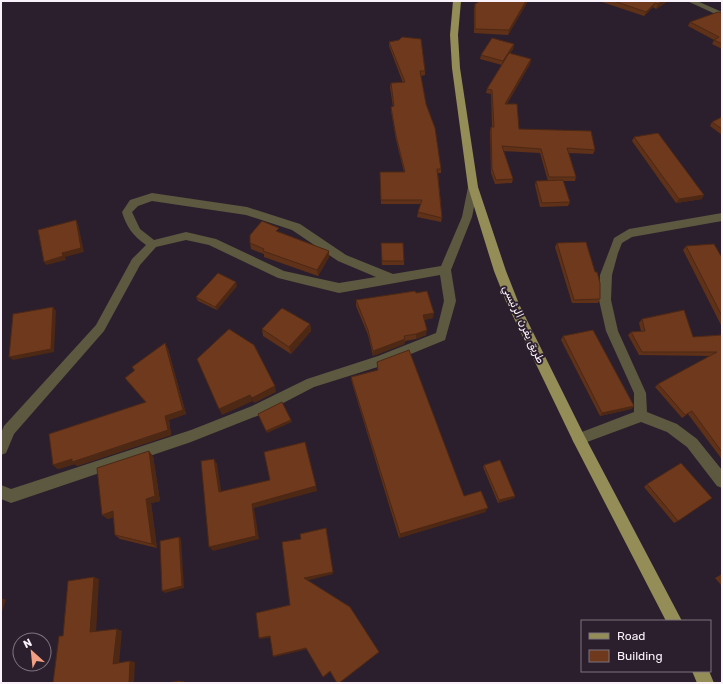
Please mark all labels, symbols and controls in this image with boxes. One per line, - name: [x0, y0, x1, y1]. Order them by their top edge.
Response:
- street label: طريق يفرن الرئيسي: [498, 283, 547, 367]
- legend: [581, 620, 711, 672]
- text: Road: [617, 629, 645, 643]
- north arrow: [12, 632, 52, 672]
- text: N: [21, 636, 34, 651]
- text: Building: [617, 649, 663, 663]

